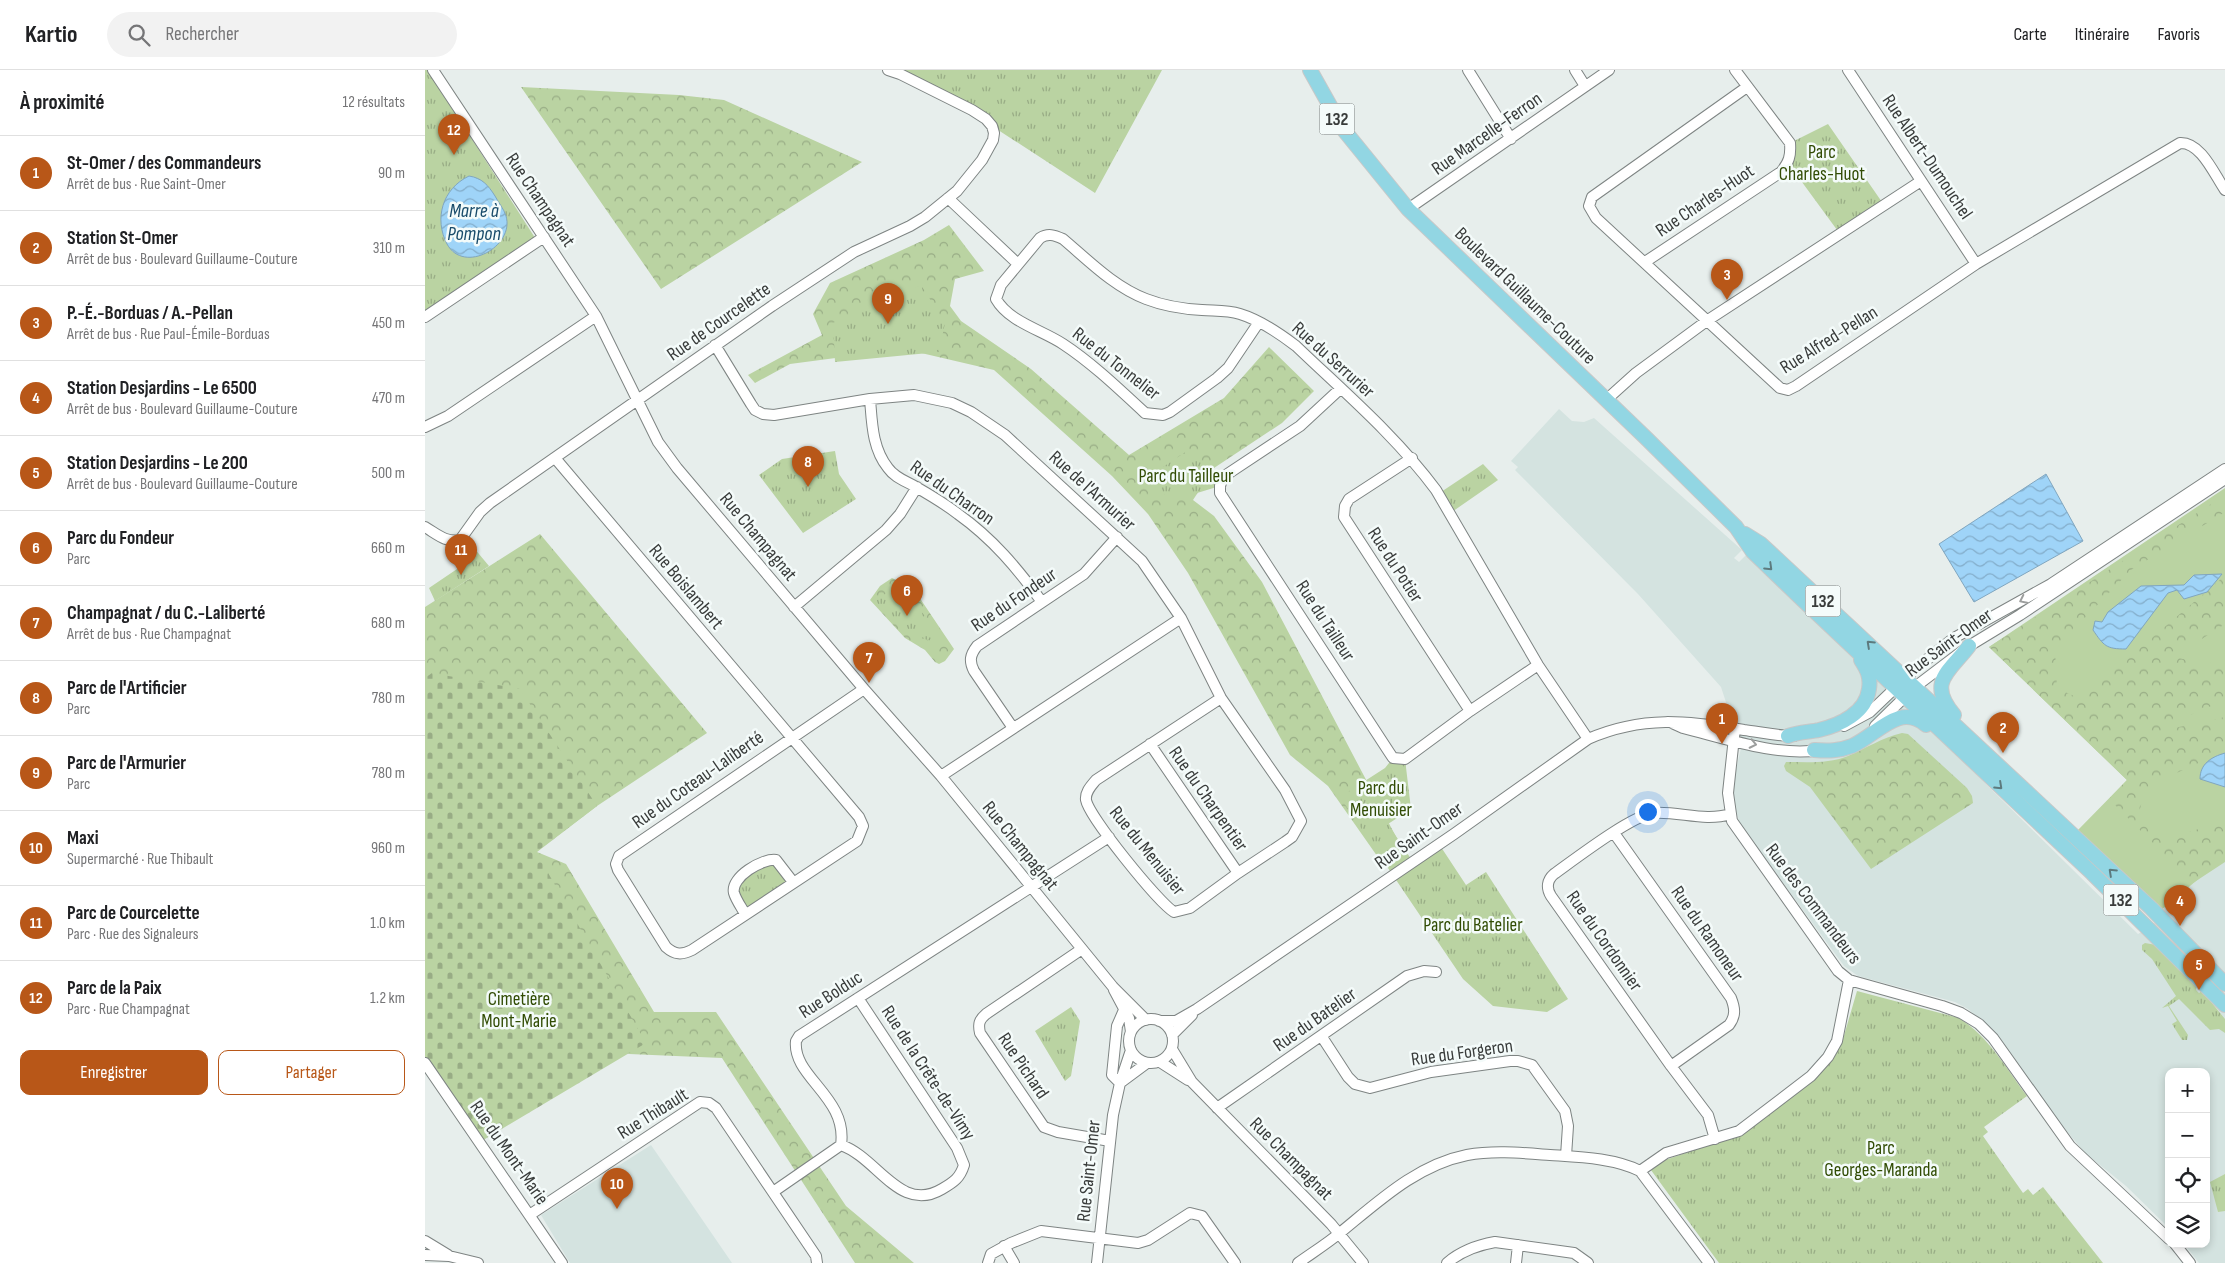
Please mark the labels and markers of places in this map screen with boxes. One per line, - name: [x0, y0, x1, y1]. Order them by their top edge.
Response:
- pin: 12: [438, 114, 470, 155]
- pin: 3: [1711, 259, 1743, 300]
- pin: 9: [872, 283, 904, 324]
- pin: 8: [792, 446, 824, 487]
- pin: 11: [445, 534, 477, 575]
- pin: 6: [891, 575, 923, 616]
- pin: 7: [853, 642, 885, 683]
- pin: 1: [1706, 703, 1738, 744]
- pin: 2: [1987, 712, 2019, 753]
- pin: 4: [2164, 885, 2196, 926]
- pin: 5: [2183, 949, 2215, 990]
- pin: 10: [601, 1168, 633, 1209]

